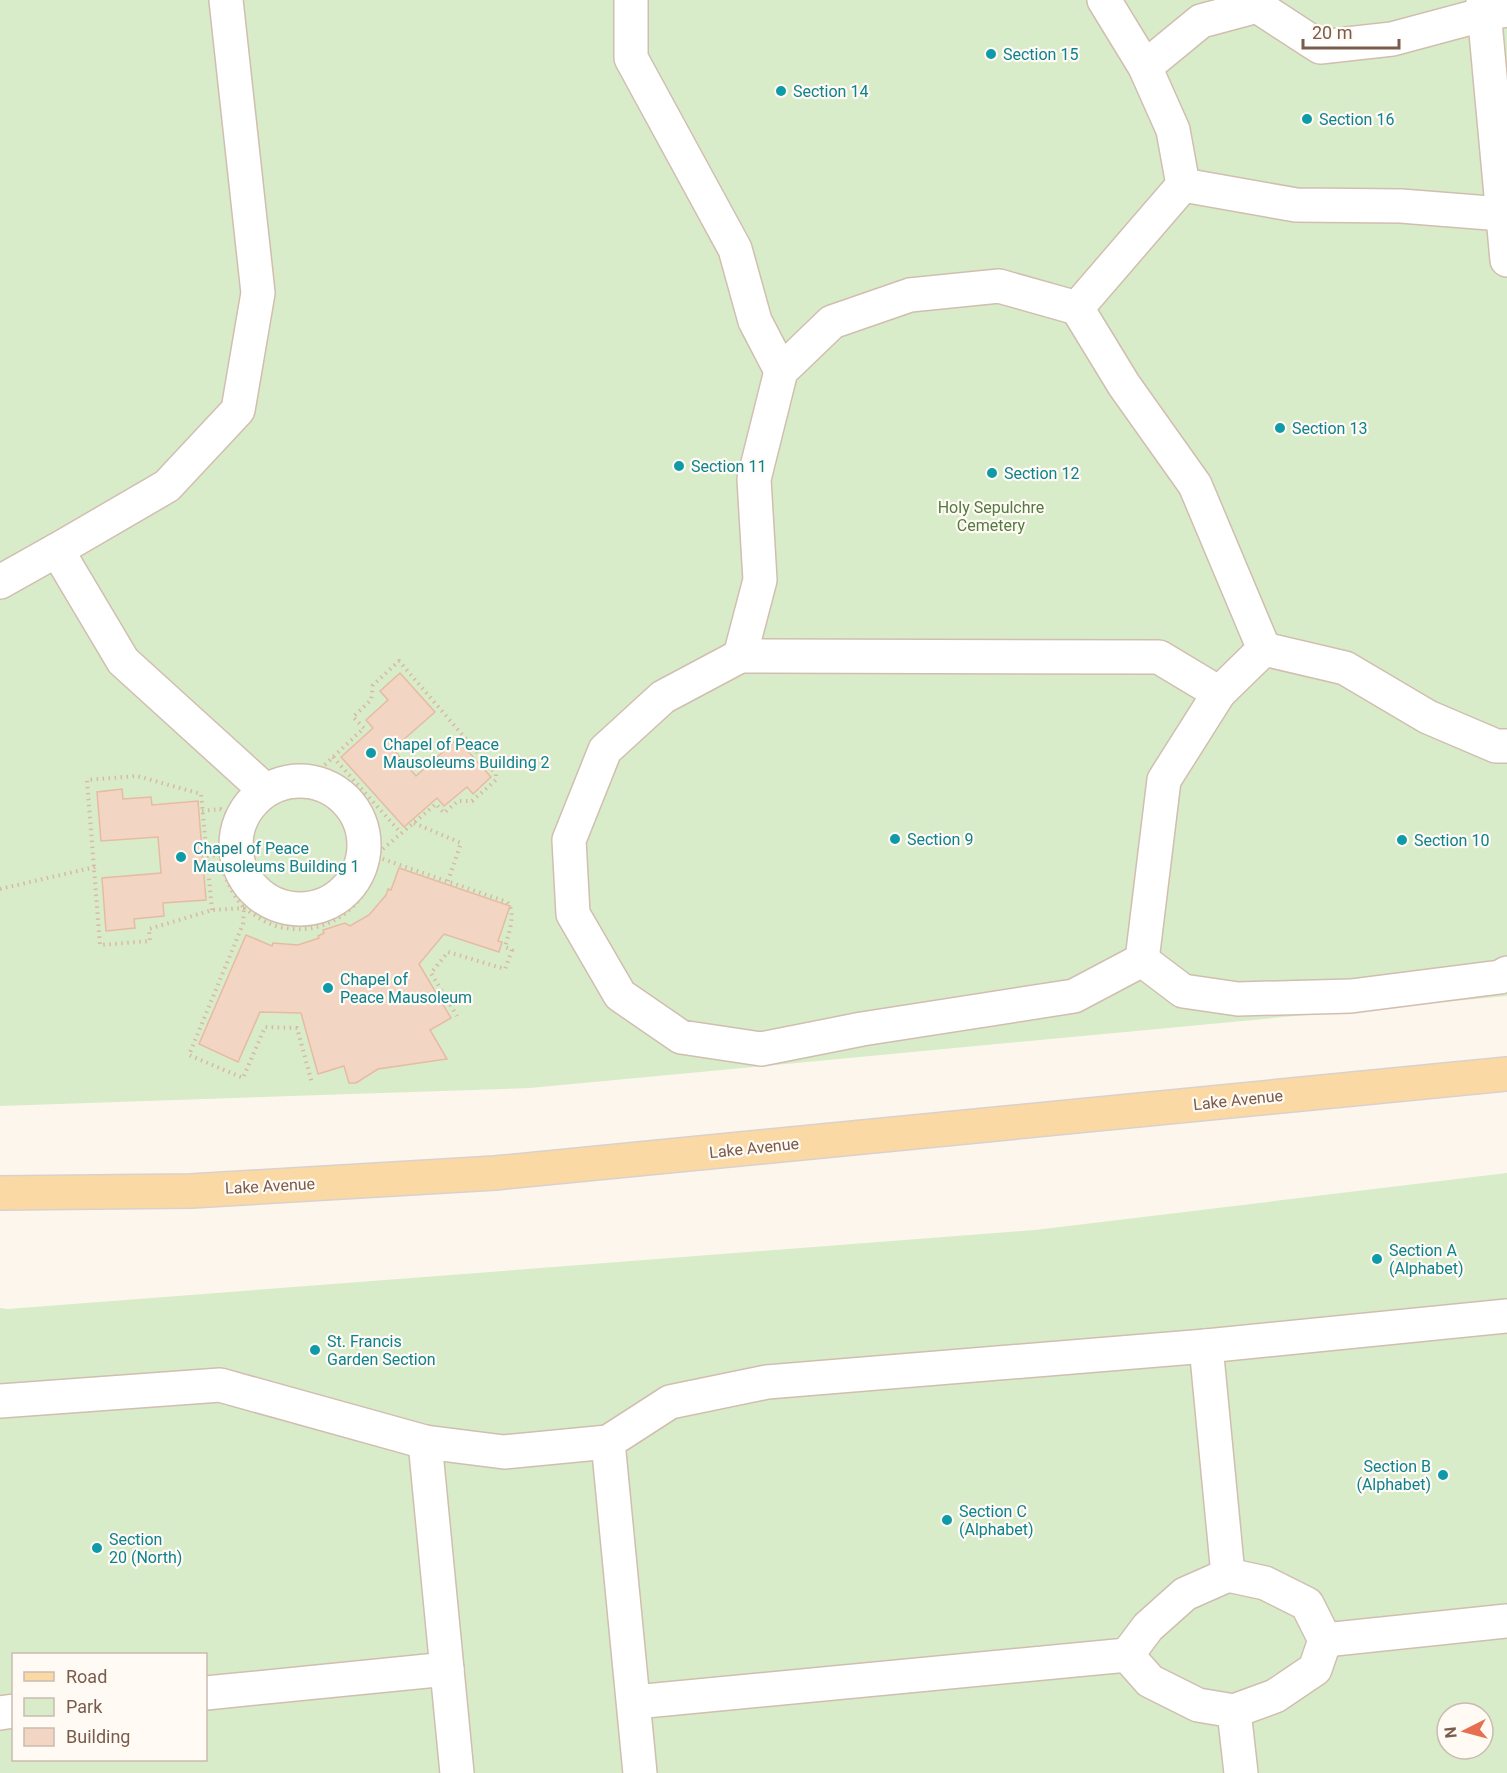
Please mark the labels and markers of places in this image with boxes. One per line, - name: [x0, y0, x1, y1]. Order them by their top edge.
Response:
- place label: Section 15: [1003, 45, 1078, 64]
- marker: Section 15: [984, 47, 998, 61]
- place label: Section 14: [793, 82, 868, 101]
- marker: Section 14: [774, 84, 788, 98]
- place label: Section 16: [1319, 110, 1394, 129]
- marker: Section 16: [1300, 112, 1314, 126]
- place label: Section 13: [1292, 419, 1367, 438]
- marker: Section 13: [1273, 421, 1287, 435]
- place label: Section 11: [691, 457, 766, 476]
- marker: Section 11: [672, 459, 686, 473]
- place label: Section 12: [1004, 464, 1079, 483]
- marker: Section 12: [985, 466, 999, 480]
- place label: Chapel of Peace Mausoleums Building 2: [383, 735, 550, 772]
- marker: Chapel of Peace Mausoleums Building 2: [364, 746, 378, 760]
- place label: Section 9: [907, 830, 973, 849]
- place label: Section 10: [1414, 831, 1489, 850]
- marker: Section 9: [888, 832, 902, 846]
- marker: Section 10: [1395, 833, 1409, 847]
- place label: Chapel of Peace Mausoleums Building 1: [193, 839, 360, 876]
- marker: Chapel of Peace Mausoleums Building 1: [174, 850, 188, 864]
- place label: Chapel of Peace Mausoleum: [340, 970, 472, 1007]
- marker: Chapel of Peace Mausoleum: [321, 981, 335, 995]
- place label: Section A (Alphabet): [1389, 1241, 1464, 1278]
- marker: Section A (Alphabet): [1370, 1252, 1384, 1266]
- place label: St. Francis Garden Section: [327, 1332, 436, 1369]
- marker: St. Francis Garden Section: [308, 1343, 322, 1357]
- place label: Section B (Alphabet): [1356, 1457, 1431, 1494]
- marker: Section B (Alphabet): [1436, 1468, 1450, 1482]
- place label: Section C (Alphabet): [959, 1502, 1034, 1539]
- marker: Section C (Alphabet): [940, 1513, 954, 1527]
- place label: Section 20 (North): [109, 1530, 182, 1567]
- marker: Section 20 (North): [90, 1541, 104, 1555]

